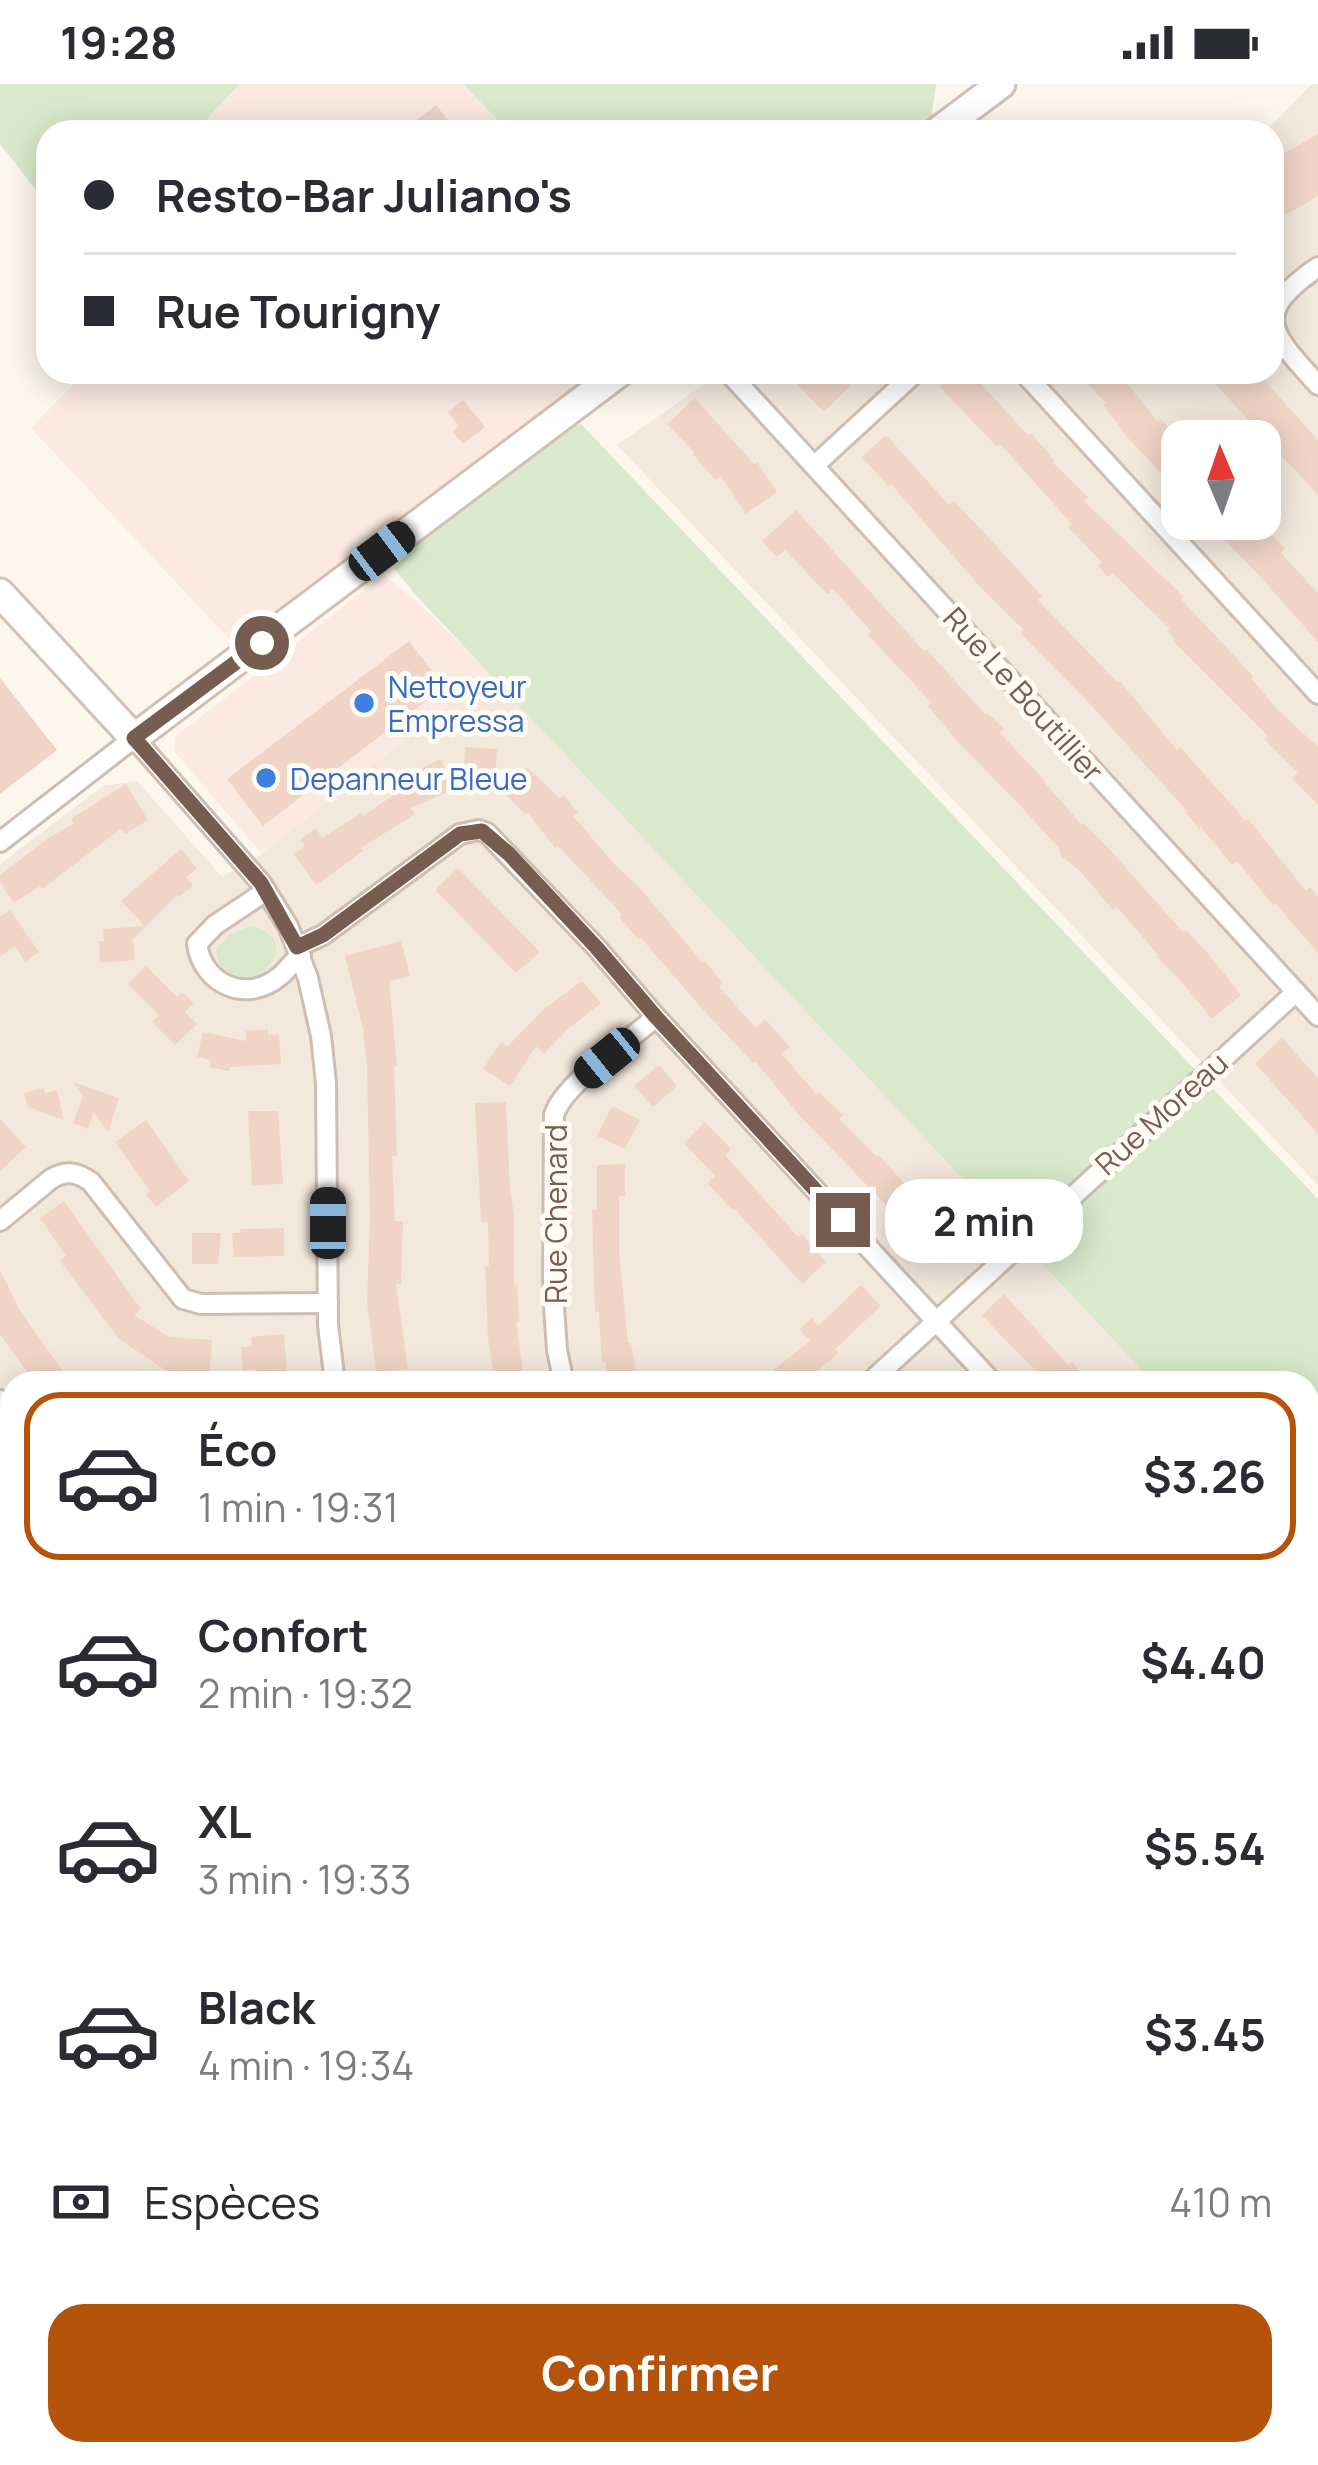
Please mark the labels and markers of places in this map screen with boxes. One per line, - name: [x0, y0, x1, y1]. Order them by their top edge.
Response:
- place label: Nettoyeur Empressa: [388, 666, 527, 741]
- marker: Nettoyeur Empressa: [351, 690, 377, 716]
- place label: Depanneur Bleue: [290, 758, 528, 799]
- marker: Depanneur Bleue: [253, 765, 279, 791]

